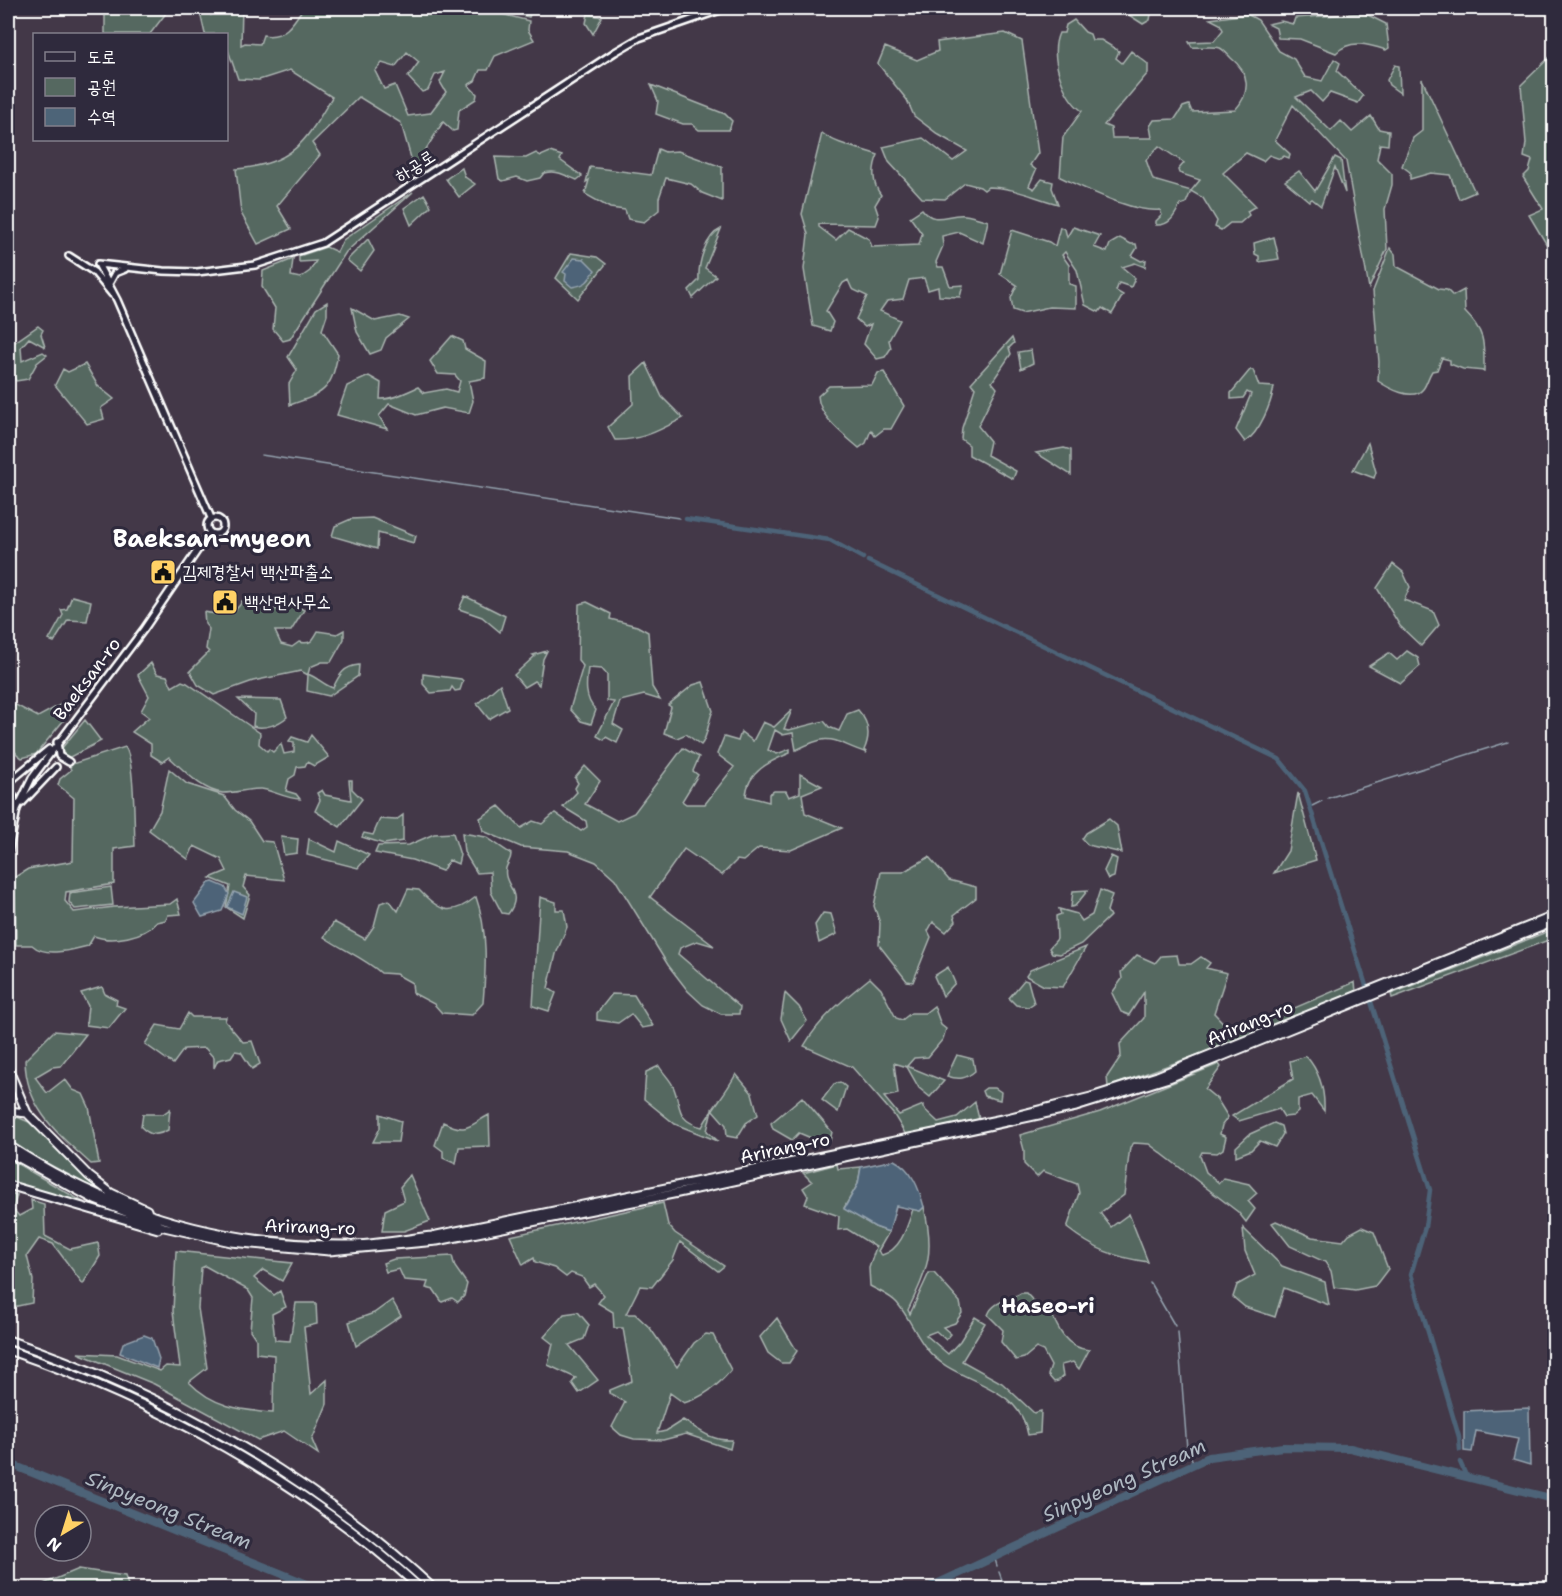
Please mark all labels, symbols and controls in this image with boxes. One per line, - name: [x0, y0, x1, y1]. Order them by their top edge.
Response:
- legend: [33, 33, 228, 141]
- text: 도로: [87, 45, 116, 69]
- text: 공원: [87, 75, 116, 99]
- text: 수역: [87, 105, 116, 129]
- street label: 하공로: [390, 144, 440, 188]
- district label: Baeksan-myeon: [113, 523, 311, 555]
- public building icon: 김제경찰서 백산파출소: [148, 557, 178, 587]
- place label: 김제경찰서 백산파출소: [182, 560, 333, 584]
- public building icon: 백산면사무소: [210, 587, 240, 617]
- place label: 백산면사무소: [244, 590, 331, 614]
- street label: Baeksan-ro: [48, 633, 126, 725]
- street label: Arirang-ro: [1203, 995, 1297, 1051]
- street label: Arirang-ro: [738, 1127, 832, 1169]
- street label: Arirang-ro: [264, 1213, 356, 1241]
- district label: Haseo-ri: [1001, 1292, 1095, 1320]
- water label: Sinpyeong Stream: [1038, 1432, 1210, 1528]
- water label: Sinpyeong Stream: [82, 1465, 256, 1555]
- north arrow: [33, 1503, 93, 1563]
- text: N: [43, 1532, 66, 1557]

